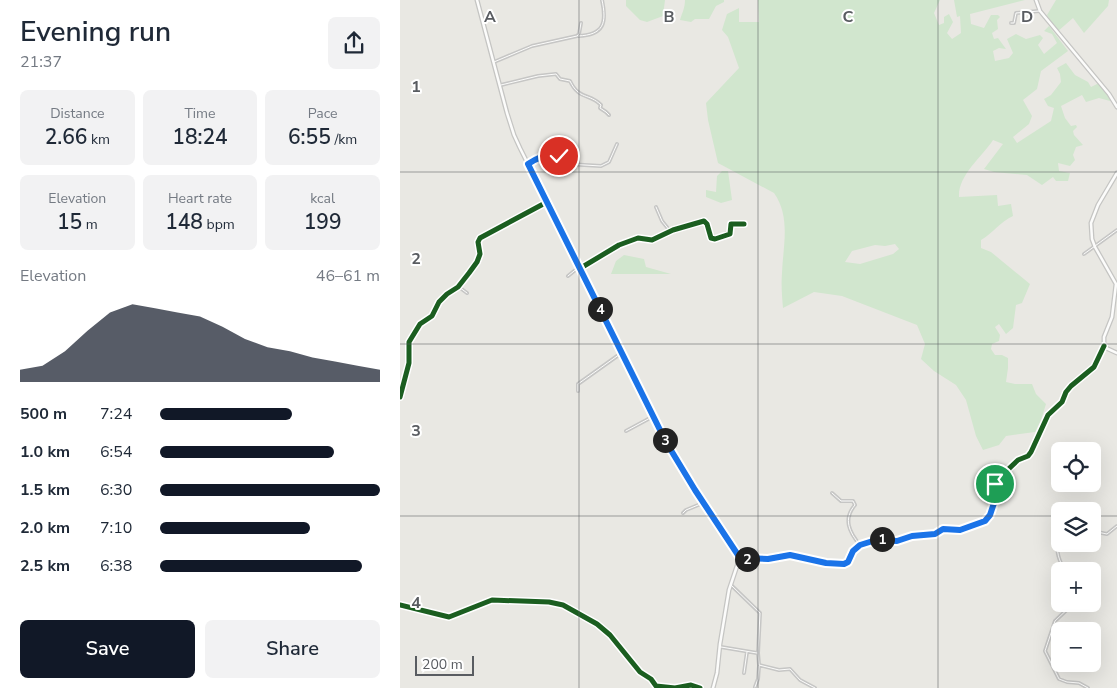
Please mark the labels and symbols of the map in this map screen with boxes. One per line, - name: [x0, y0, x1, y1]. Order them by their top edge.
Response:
- text: A: [484, 6, 496, 28]
- text: B: [663, 6, 675, 28]
- text: C: [843, 6, 854, 28]
- text: D: [1021, 6, 1033, 28]
- text: 1: [411, 76, 421, 98]
- pin: [538, 135, 580, 177]
- text: 2: [411, 248, 421, 270]
- pin: 4: [588, 296, 612, 322]
- text: 3: [411, 420, 421, 442]
- pin: 3: [652, 428, 678, 452]
- pin: [974, 463, 1016, 505]
- pin: 1: [870, 526, 894, 552]
- pin: 2: [734, 546, 760, 572]
- text: 4: [411, 592, 421, 614]
- scale bar: [415, 653, 474, 676]

